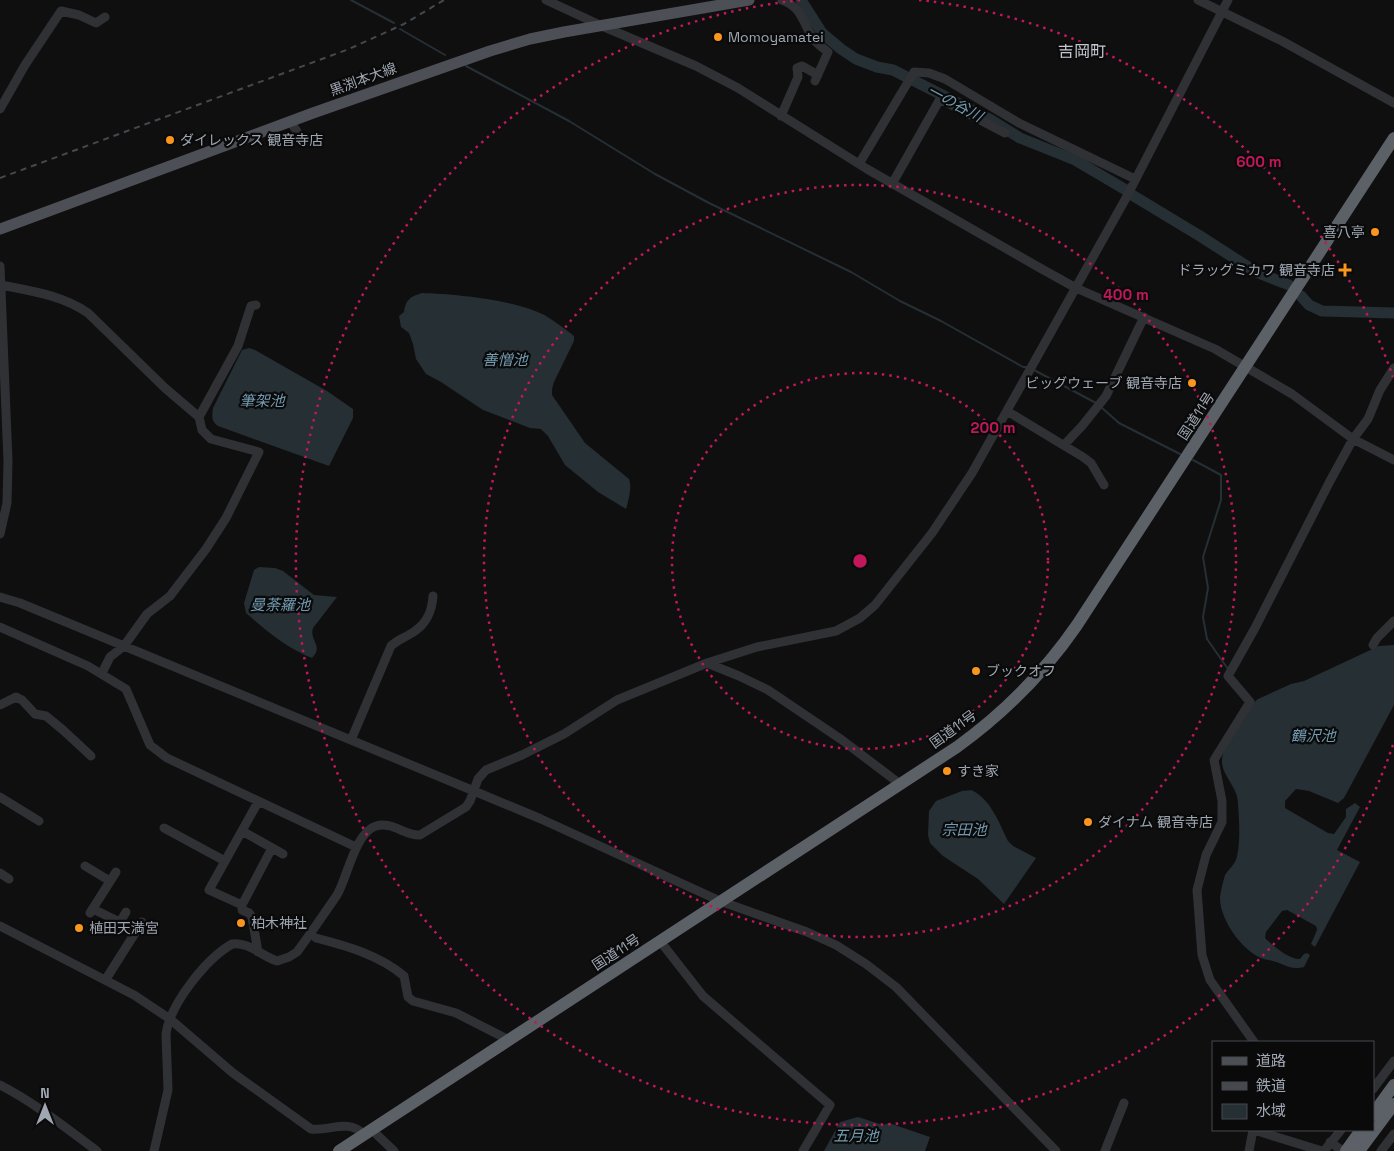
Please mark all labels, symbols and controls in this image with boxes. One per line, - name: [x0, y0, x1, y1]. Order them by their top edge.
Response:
- place label: Momoyamatei: [728, 28, 824, 46]
- marker: Momoyamatei: [712, 31, 724, 43]
- district label: 吉岡町: [1058, 41, 1106, 62]
- street label: 黒渕本大線: [327, 59, 399, 99]
- water label: 一の谷川: [924, 81, 988, 126]
- place label: ダイレックス 観音寺店: [180, 131, 323, 149]
- marker: ダイレックス 観音寺店: [164, 134, 176, 146]
- text: 600 m: [1236, 152, 1282, 171]
- place label: 喜八亭: [1323, 223, 1365, 241]
- marker: 喜八亭: [1369, 226, 1381, 238]
- place label: ドラッグミカワ 観音寺店: [1177, 261, 1335, 279]
- marker: ドラッグミカワ 観音寺店: [1339, 264, 1351, 276]
- text: 400 m: [1103, 285, 1149, 304]
- water label: 善憎池: [482, 350, 529, 369]
- place label: ビッグウェーブ 観音寺店: [1025, 374, 1182, 392]
- marker: ビッグウェーブ 観音寺店: [1186, 377, 1198, 389]
- street label: 国道11号: [1174, 389, 1218, 443]
- water label: 筆架池: [239, 391, 286, 410]
- text: 200 m: [971, 418, 1015, 437]
- centre of rings: [851, 552, 869, 570]
- water label: 曼荼羅池: [250, 595, 312, 614]
- place label: ブックオフ: [986, 662, 1056, 680]
- marker: ブックオフ: [970, 665, 982, 677]
- street label: 国道11号: [926, 706, 980, 752]
- water label: 鶴沢池: [1290, 726, 1337, 745]
- place label: すき家: [957, 762, 999, 780]
- marker: すき家: [941, 765, 953, 777]
- place label: ダイナム 観音寺店: [1098, 813, 1213, 831]
- marker: ダイナム 観音寺店: [1082, 816, 1094, 828]
- water label: 宗田池: [941, 820, 988, 839]
- place label: 柏木神社: [251, 914, 307, 932]
- marker: 柏木神社: [235, 917, 247, 929]
- place label: 植田天満宮: [89, 919, 159, 937]
- marker: 植田天満宮: [73, 922, 85, 934]
- street label: 国道11号: [589, 930, 643, 974]
- legend: [1212, 1041, 1374, 1131]
- text: 道路: [1256, 1051, 1286, 1070]
- text: 鉄道: [1256, 1076, 1286, 1095]
- north arrow: [20, 1081, 70, 1131]
- text: N: [40, 1084, 50, 1102]
- text: 水域: [1256, 1101, 1286, 1120]
- water label: 五月池: [833, 1126, 880, 1145]

